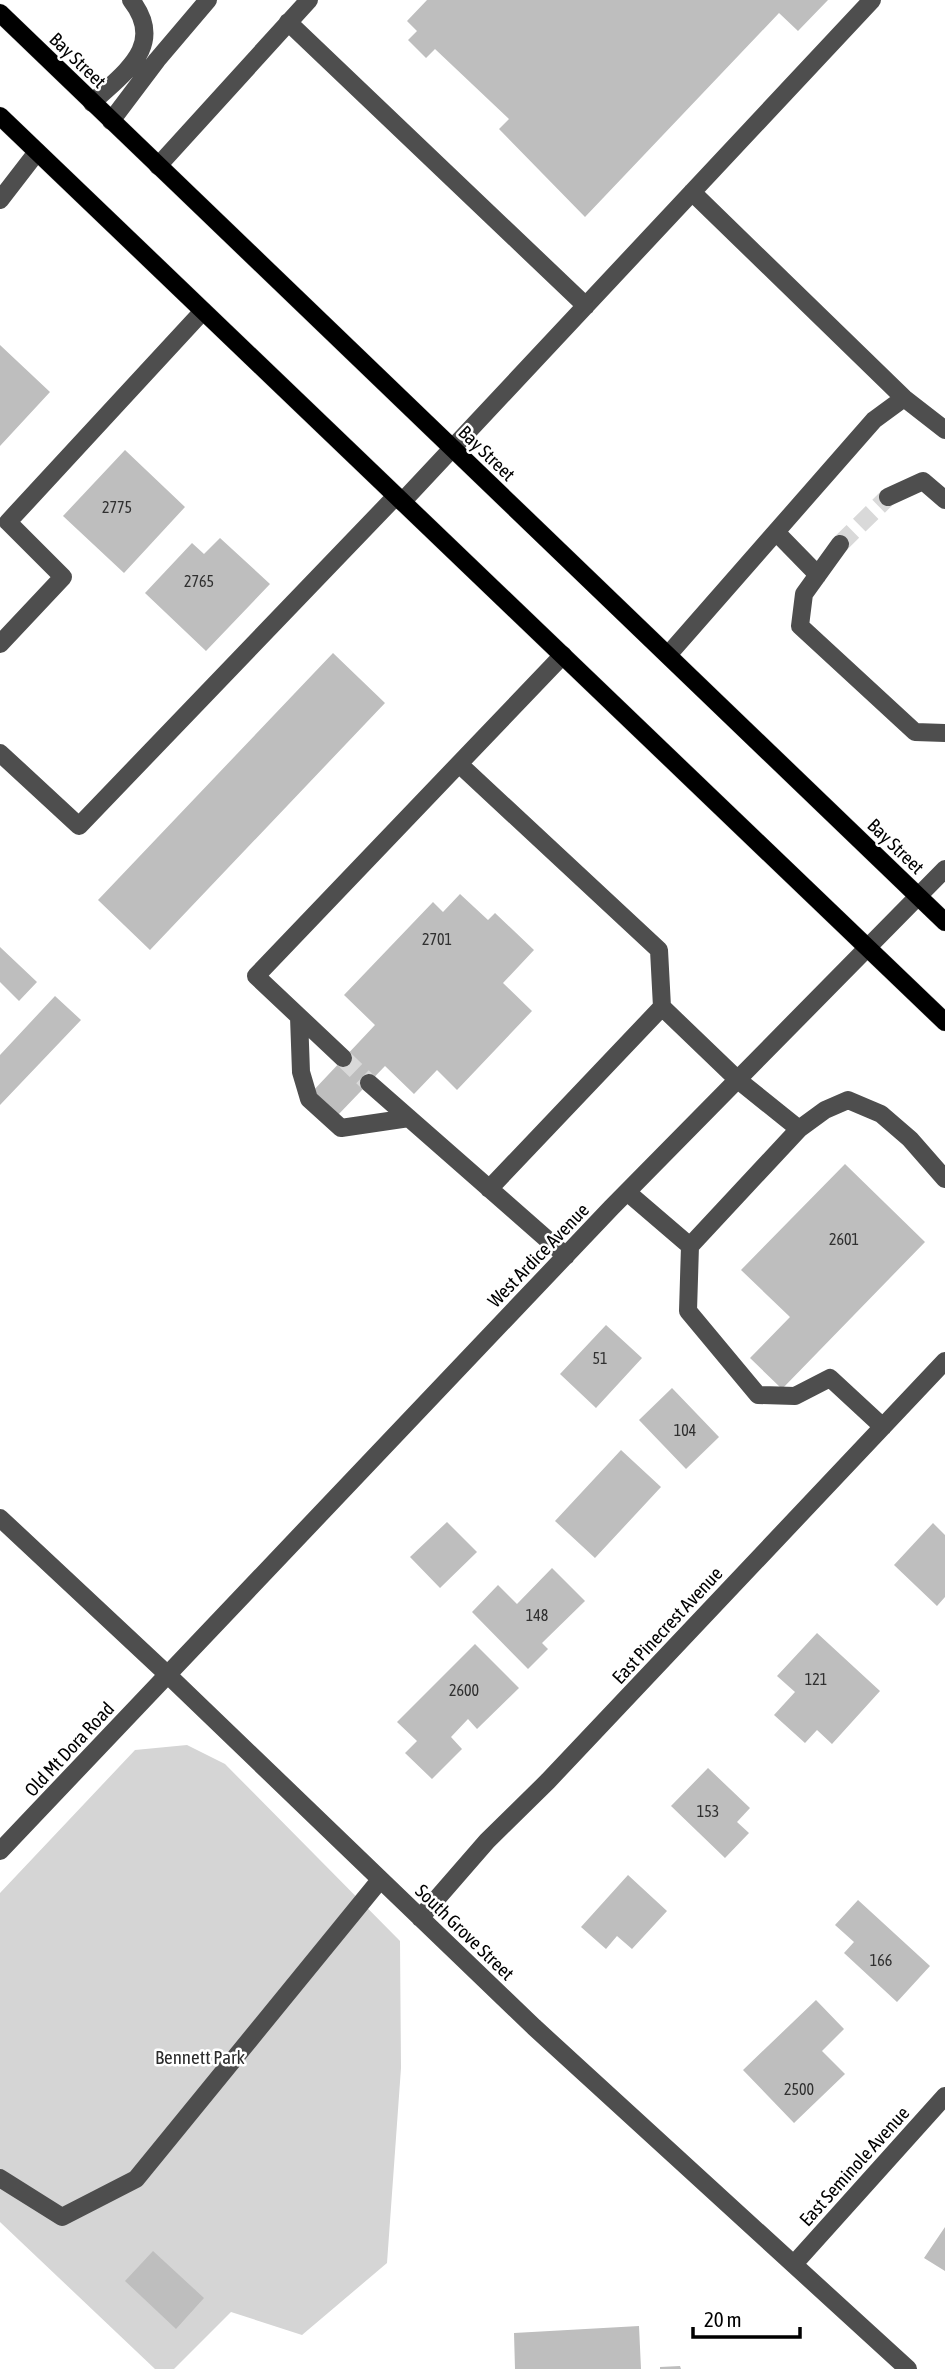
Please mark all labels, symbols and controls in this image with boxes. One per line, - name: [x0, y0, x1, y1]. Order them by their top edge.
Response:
- street label: Bay Street: [45, 28, 111, 92]
- street label: Bay Street: [454, 421, 520, 485]
- house number: 2775: [102, 498, 132, 516]
- house number: 2765: [184, 572, 214, 590]
- street label: Bay Street: [863, 814, 929, 878]
- house number: 2701: [422, 930, 452, 948]
- street label: West Ardice Avenue: [483, 1199, 593, 1311]
- house number: 2601: [829, 1230, 859, 1248]
- house number: 51: [592, 1349, 608, 1367]
- house number: 104: [674, 1421, 696, 1439]
- street label: East Pinecrest Avenue: [607, 1562, 727, 1688]
- house number: 148: [526, 1606, 548, 1624]
- house number: 121: [805, 1670, 827, 1688]
- house number: 2600: [449, 1681, 479, 1699]
- street label: Old Mt Dora Road: [20, 1697, 118, 1801]
- house number: 153: [697, 1802, 719, 1820]
- street label: South Grove Street: [411, 1880, 519, 1984]
- house number: 166: [870, 1951, 892, 1969]
- park label: Bennett Park: [155, 2046, 246, 2068]
- house number: 2500: [784, 2080, 814, 2098]
- street label: East Seminole Avenue: [795, 2102, 913, 2230]
- scale bar: [693, 2296, 800, 2340]
- text: 20 m: [704, 2307, 742, 2331]

